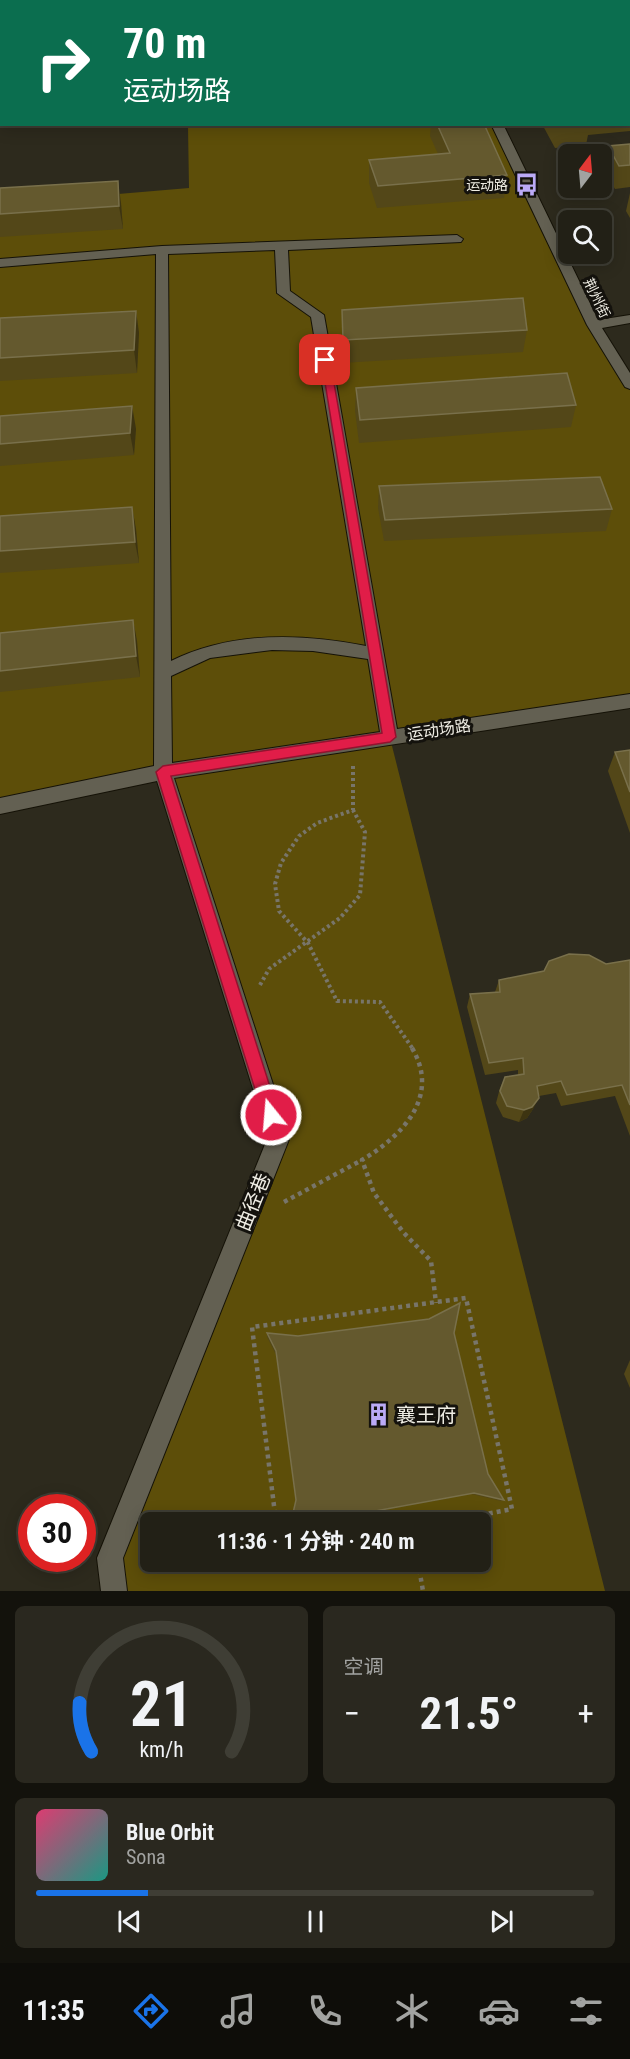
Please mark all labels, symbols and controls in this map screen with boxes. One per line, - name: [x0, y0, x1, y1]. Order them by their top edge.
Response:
- text: 70 m: [123, 19, 206, 68]
- icon: right: [24, 24, 102, 102]
- text: 运动场路: [123, 75, 231, 107]
- north arrow: [558, 144, 612, 198]
- map controls: [558, 144, 612, 264]
- bus stop icon: 运动路: [513, 172, 539, 198]
- place label: 运动路: [466, 177, 508, 193]
- button: search: [558, 210, 612, 264]
- street label: 荆州街: [581, 276, 613, 320]
- pin: [299, 334, 350, 385]
- icon: arrive: [308, 343, 341, 376]
- street label: 运动场路: [406, 716, 472, 744]
- position arrow: [239, 1083, 303, 1147]
- street label: 曲径巷: [231, 1170, 275, 1234]
- building icon: 襄王府: [365, 1402, 391, 1428]
- place label: 襄王府: [396, 1403, 456, 1427]
- speed limit sign: 30: [18, 1494, 96, 1572]
- text: 11:36 · 1 分钟 · 240 m: [216, 1529, 415, 1554]
- text: 空调: [344, 1655, 384, 1679]
- text: 21: [130, 1668, 193, 1741]
- text: 21.5°: [419, 1687, 518, 1740]
- text: −: [344, 1694, 360, 1733]
- text: +: [578, 1694, 594, 1733]
- text: km/h: [139, 1737, 183, 1762]
- text: Blue Orbit: [126, 1820, 214, 1845]
- text: Sona: [126, 1845, 166, 1869]
- icon: previous: [113, 1905, 146, 1938]
- icon: pause: [299, 1905, 332, 1938]
- icon: next: [485, 1905, 518, 1938]
- icon: directions: [130, 1990, 172, 2032]
- icon: music: [217, 1990, 259, 2032]
- icon: phone: [304, 1990, 346, 2032]
- icon: climate: [391, 1990, 433, 2032]
- icon: car: [478, 1990, 520, 2032]
- icon: filters: [565, 1990, 607, 2032]
- text: 11:35: [23, 1995, 85, 2027]

